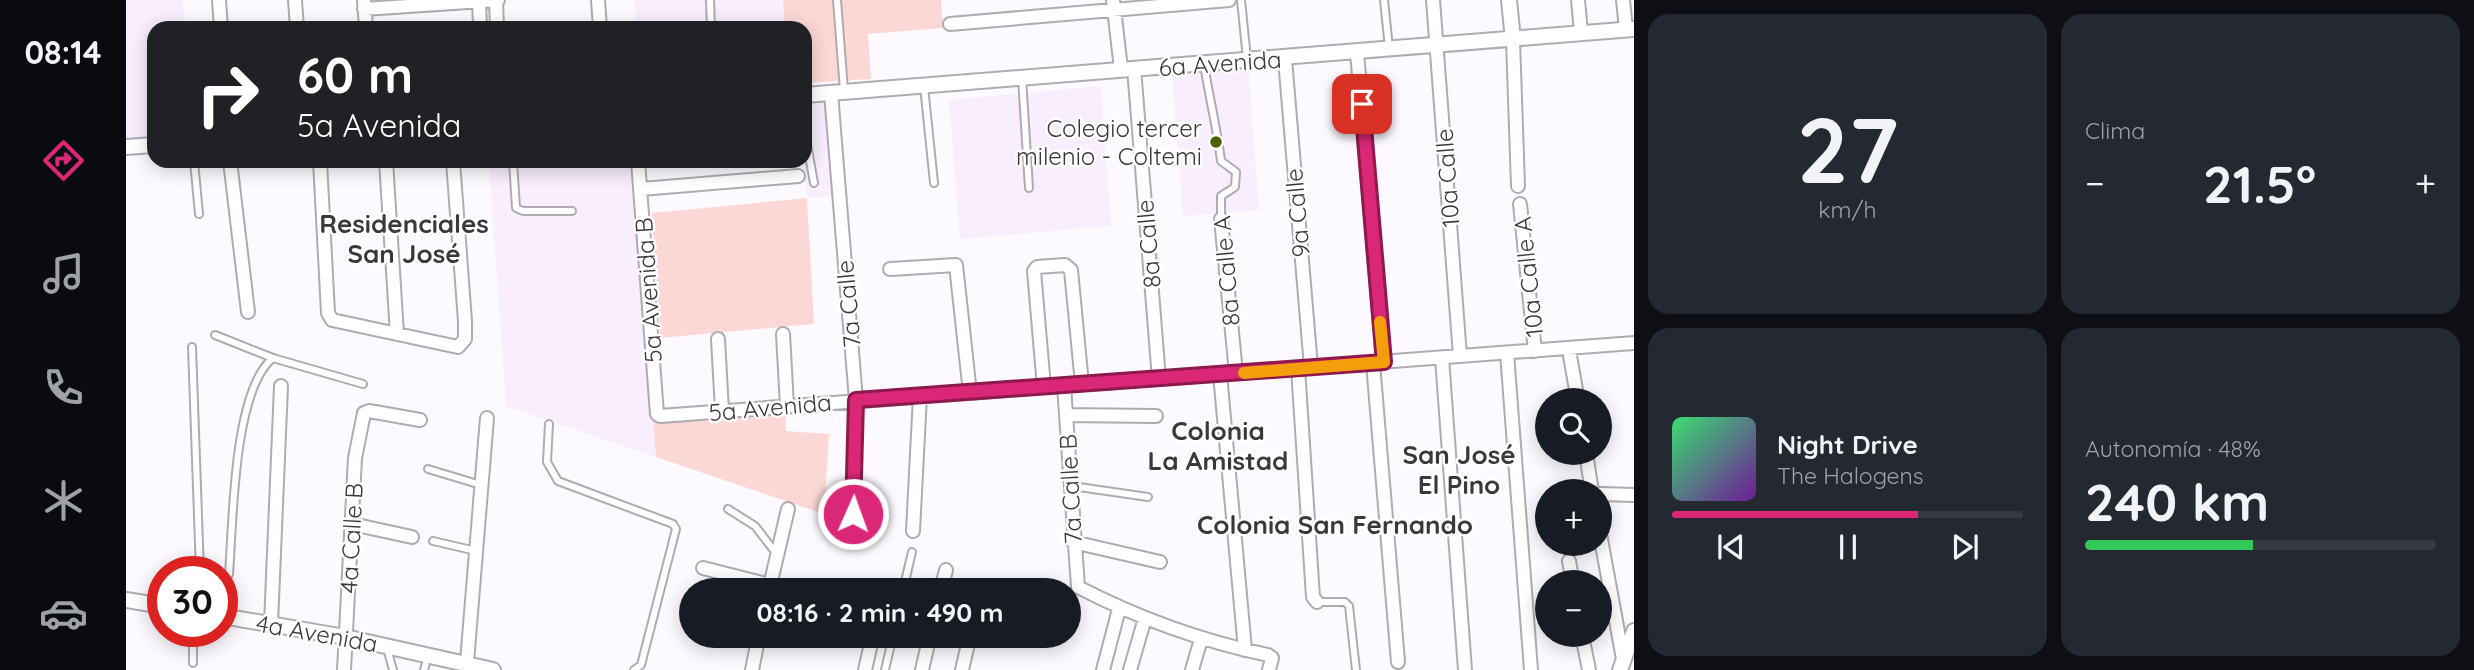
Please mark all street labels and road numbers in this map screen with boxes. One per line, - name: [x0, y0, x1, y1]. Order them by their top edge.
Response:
- street label: 6a Avenida: [1158, 44, 1282, 82]
- street label: 10a Calle: [1429, 128, 1465, 228]
- street label: 9a Calle: [1278, 167, 1316, 259]
- street label: 8a Calle: [1129, 199, 1167, 289]
- street label: 8a Calle A: [1206, 215, 1246, 327]
- street label: 10a Calle A: [1507, 215, 1549, 339]
- street label: 5a Avenida B: [628, 216, 668, 364]
- street label: 7a Calle: [829, 259, 867, 349]
- street label: 5a Avenida: [707, 387, 833, 427]
- street label: 7a Calle B: [1052, 433, 1088, 545]
- street label: 4a Calle B: [333, 482, 369, 594]
- street label: 4a Avenida: [254, 608, 380, 658]

